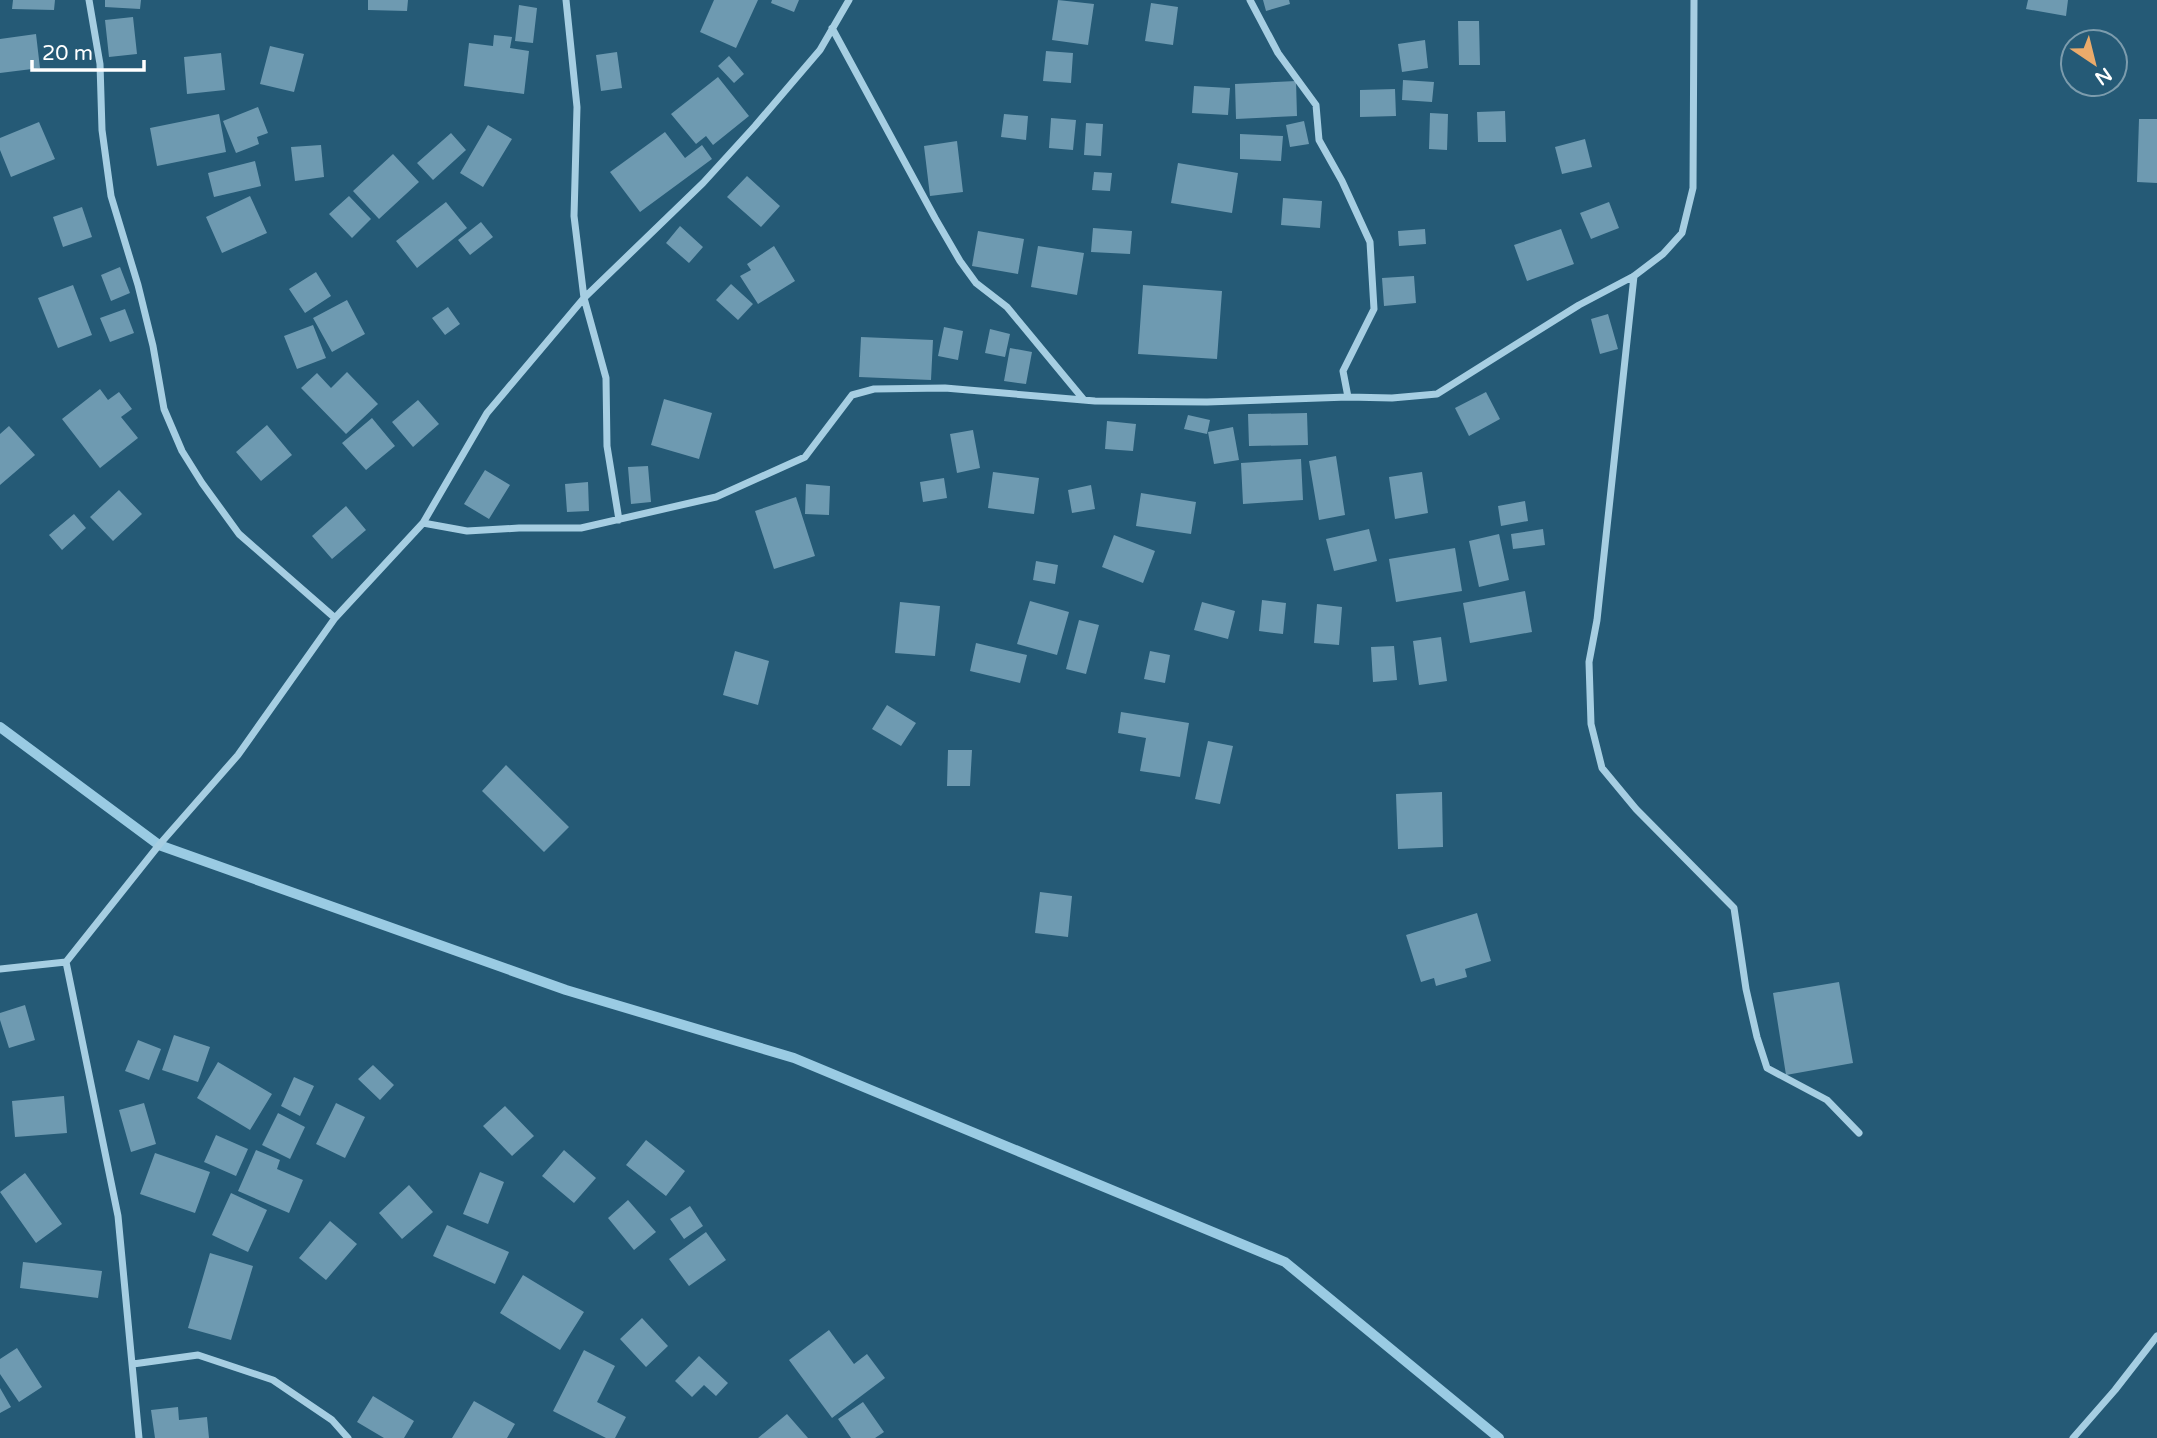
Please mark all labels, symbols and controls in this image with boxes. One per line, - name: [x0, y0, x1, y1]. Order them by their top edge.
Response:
- scale bar: [32, 28, 144, 72]
- north arrow: [2059, 28, 2129, 98]
- text: 20 m: [42, 41, 93, 66]
- text: N: [2091, 63, 2116, 89]

